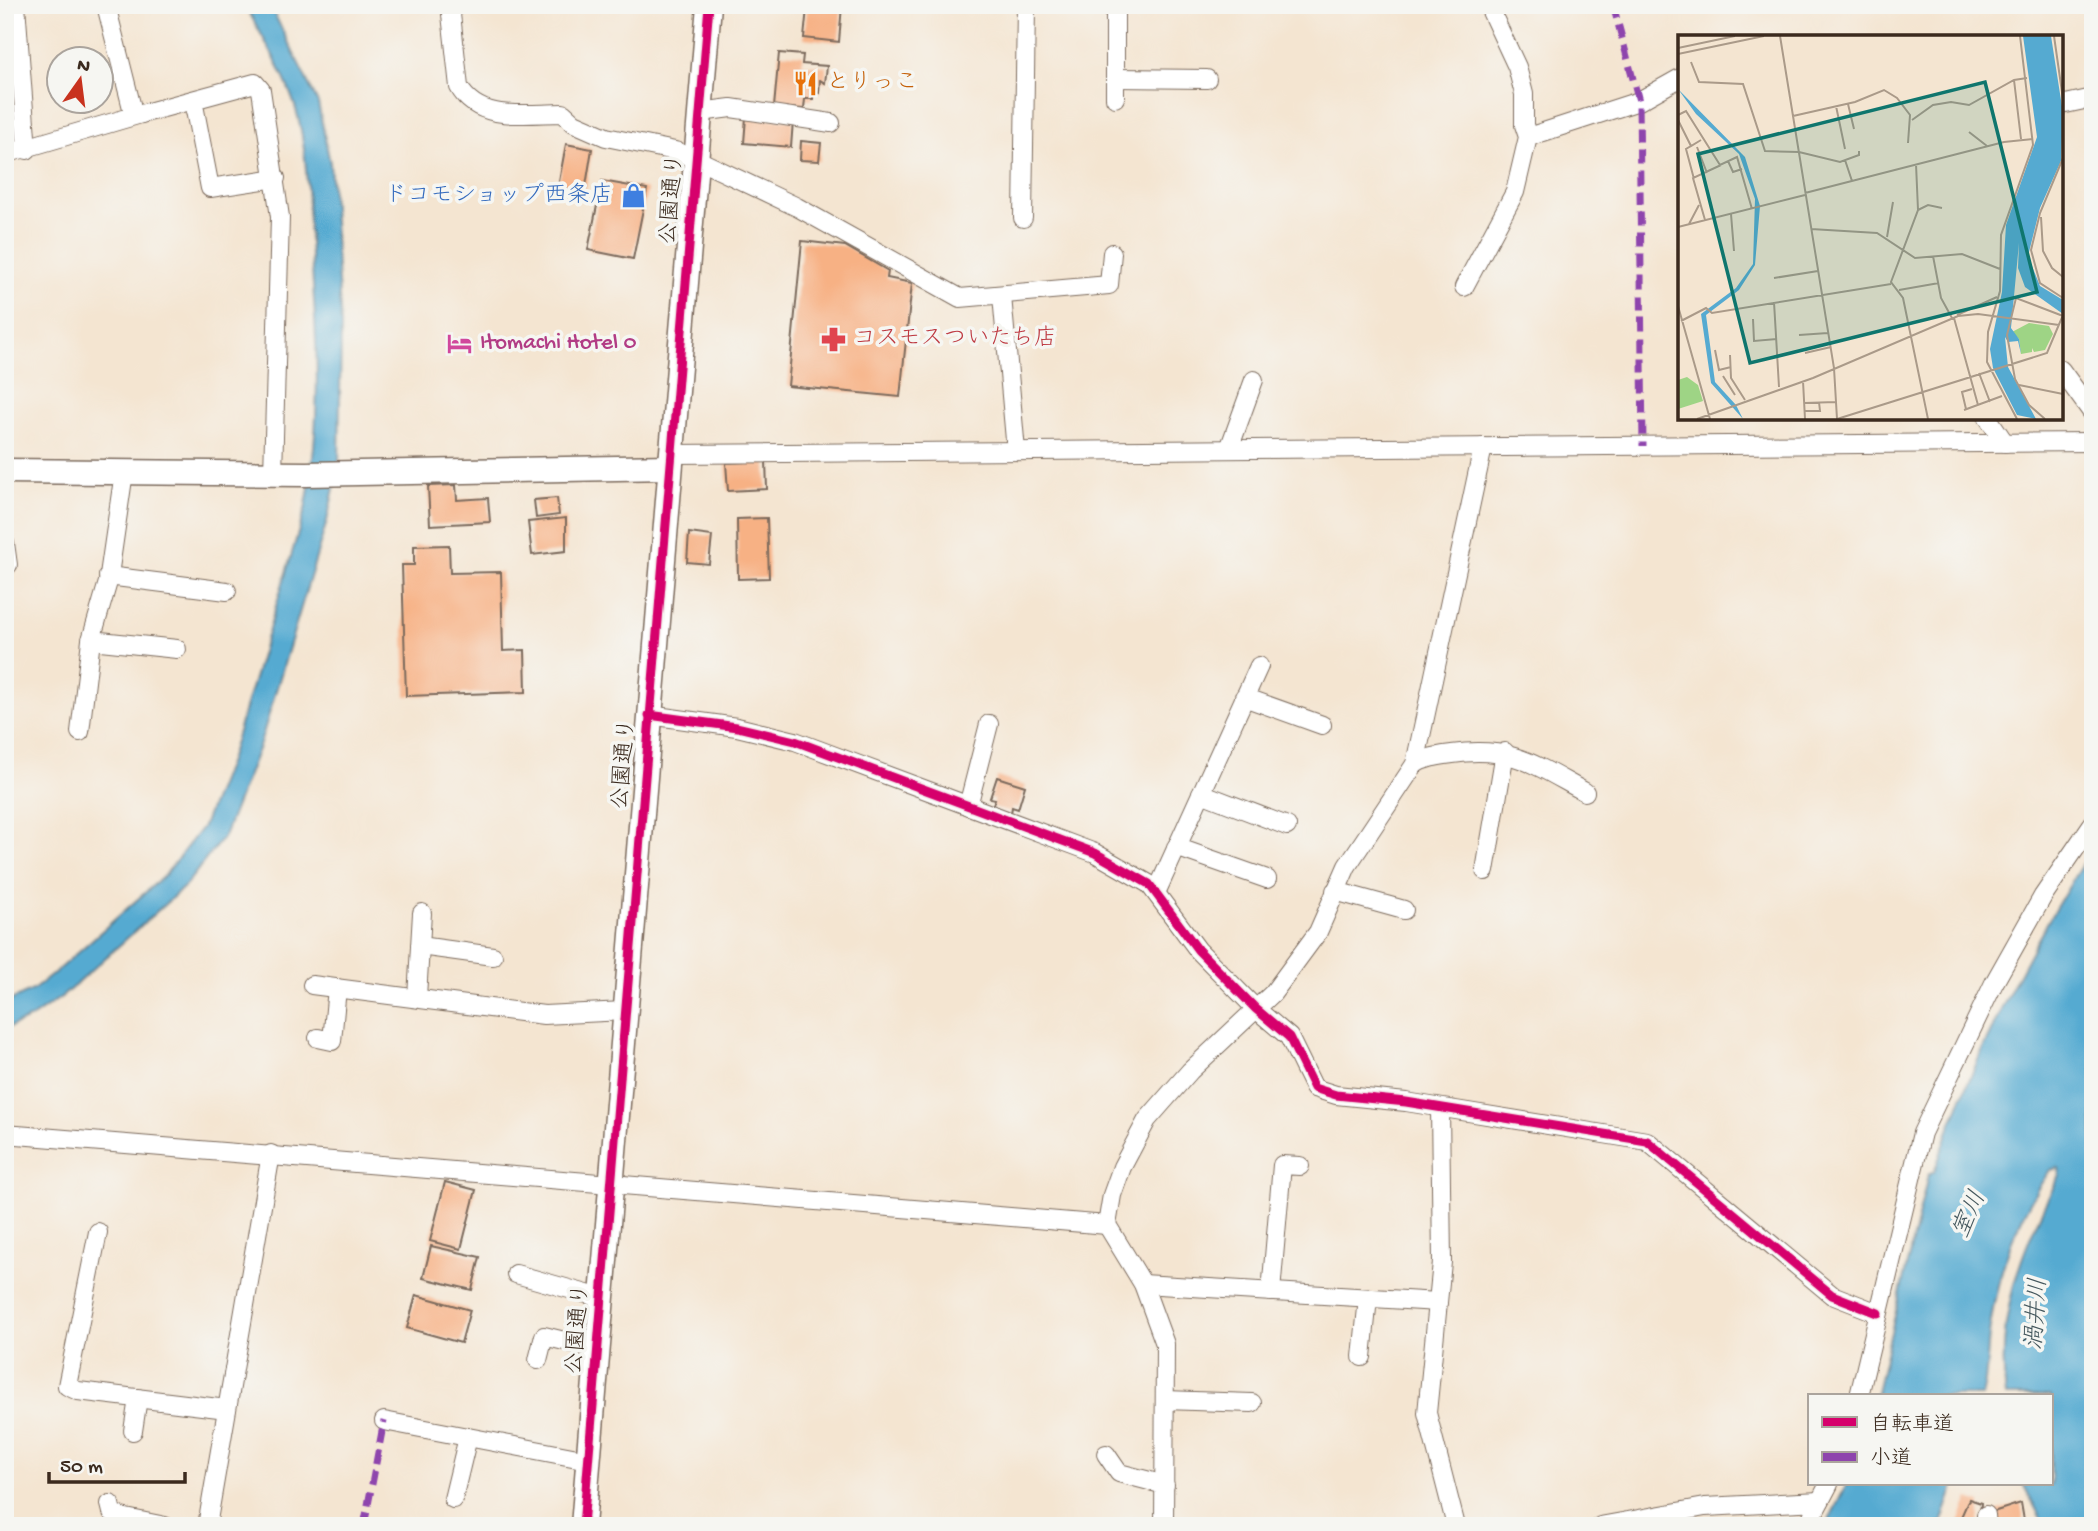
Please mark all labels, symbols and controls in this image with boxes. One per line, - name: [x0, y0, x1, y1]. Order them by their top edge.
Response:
- inset map: [1678, 35, 2063, 420]
- north arrow: [46, 46, 116, 116]
- text: N: [74, 54, 92, 80]
- restaurant icon: とりっこ: [792, 69, 820, 97]
- place label: とりっこ: [826, 70, 918, 97]
- street label: 公園通り: [656, 152, 690, 246]
- place label: ドコモショップ西条店: [384, 182, 613, 210]
- shop icon: ドコモショップ西条店: [619, 182, 647, 210]
- pharmacy icon: コスモスついたち店: [819, 325, 847, 353]
- place label: コスモスついたち店: [853, 325, 1057, 353]
- hotel icon: Itomachi Hotel 0: [446, 329, 474, 357]
- place label: Itomachi Hotel 0: [480, 330, 636, 357]
- street label: 公園通り: [608, 717, 642, 811]
- water label: 室川: [1947, 1187, 1994, 1243]
- water label: 渦井川: [2020, 1277, 2055, 1351]
- street label: 公園通り: [562, 1282, 596, 1376]
- legend: [1808, 1394, 2052, 1486]
- text: 自転車道: [1870, 1412, 1954, 1439]
- scale bar: [49, 1440, 186, 1484]
- text: 小道: [1870, 1447, 1912, 1473]
- text: 50 m: [60, 1456, 103, 1481]

